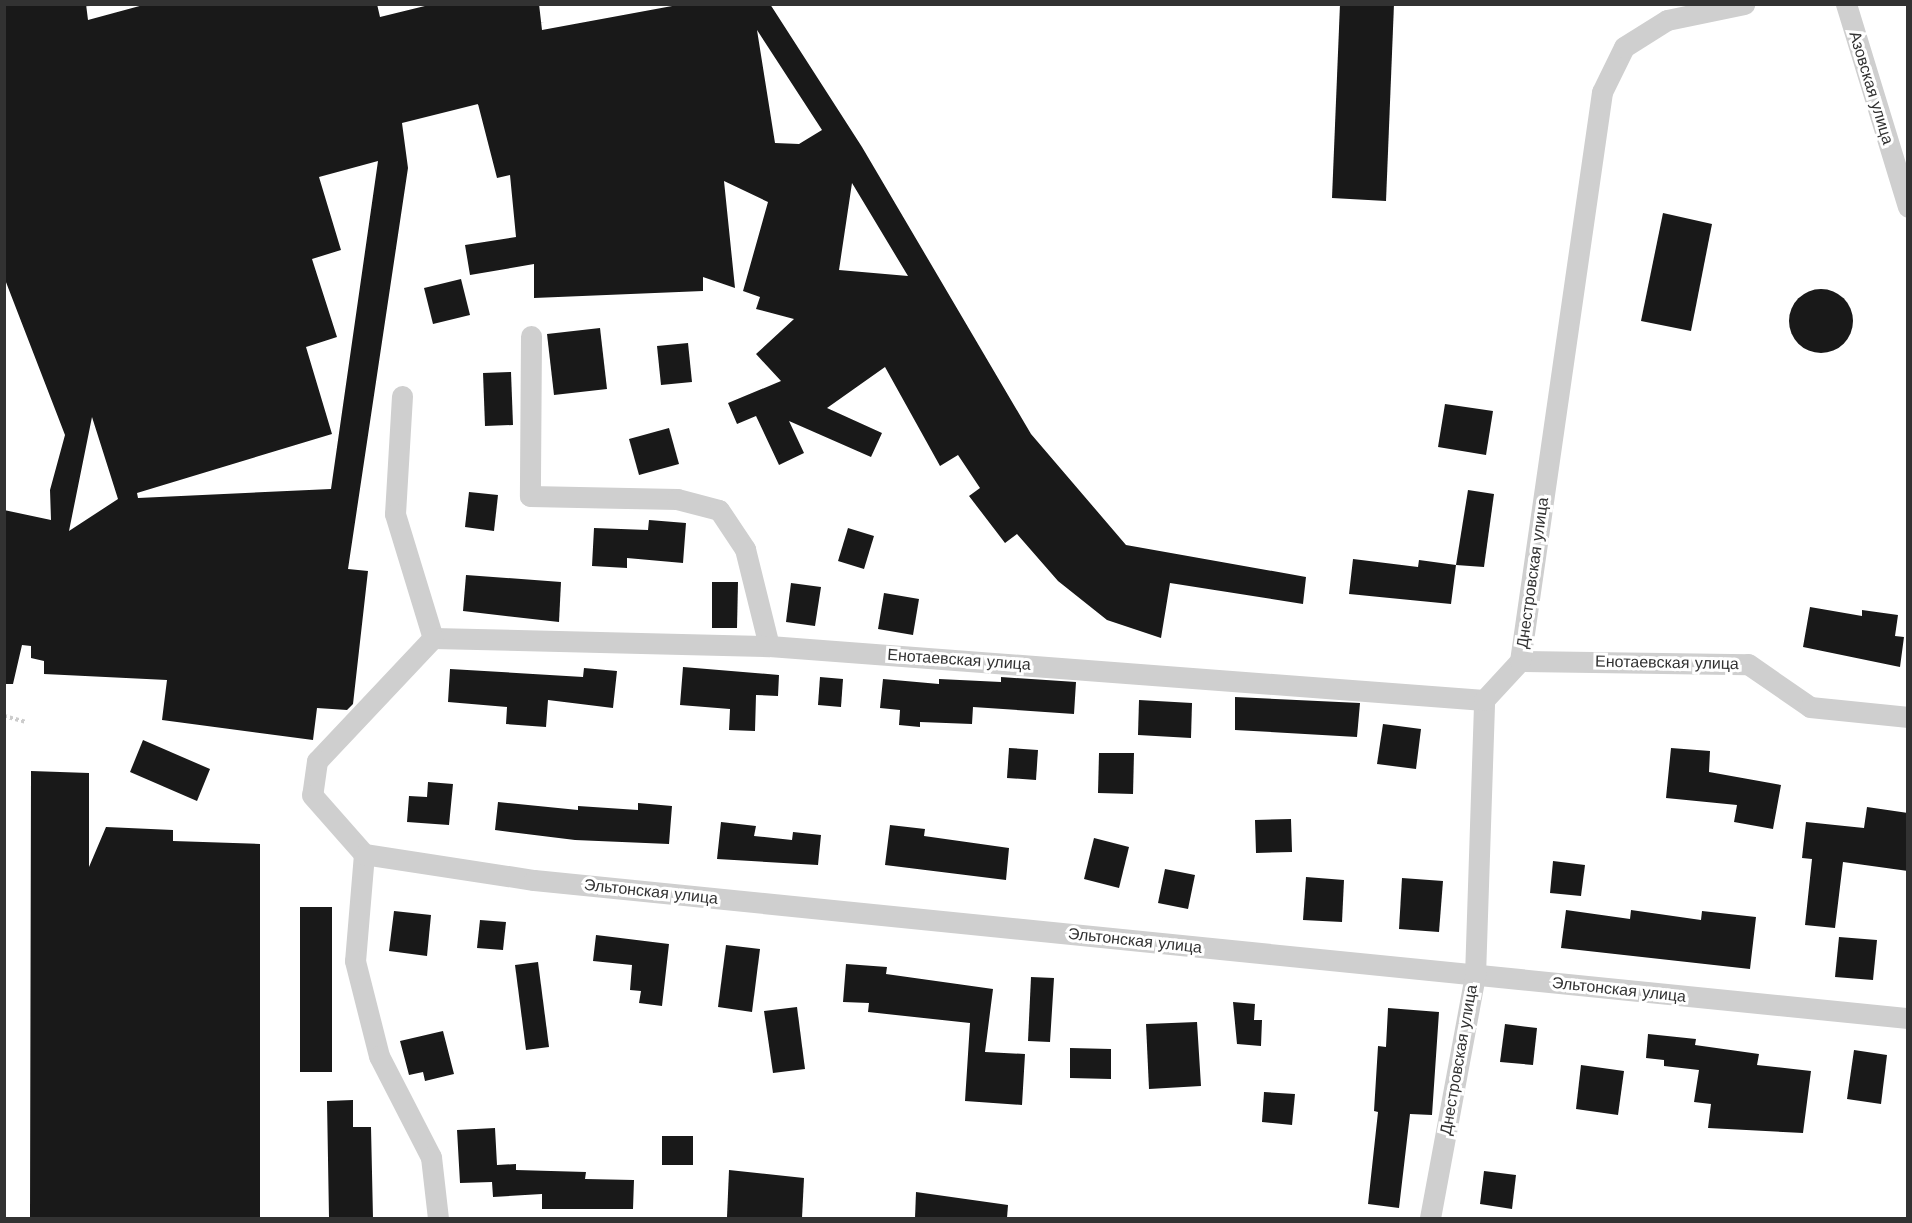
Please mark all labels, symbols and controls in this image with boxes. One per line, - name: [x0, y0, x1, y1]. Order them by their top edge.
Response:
- street label: Азовская улица: [1845, 29, 1897, 147]
- street label: Днестровская улица: [1513, 496, 1553, 650]
- street label: Енотаевская улица: [887, 645, 1031, 675]
- street label: Енотаевская улица: [1595, 652, 1739, 674]
- street label: Эльтонская улица: [583, 875, 719, 909]
- street label: Эльтонская улица: [1067, 924, 1203, 958]
- street label: Эльтонская улица: [1551, 973, 1687, 1007]
- street label: Днестровская улица: [1436, 983, 1482, 1137]

